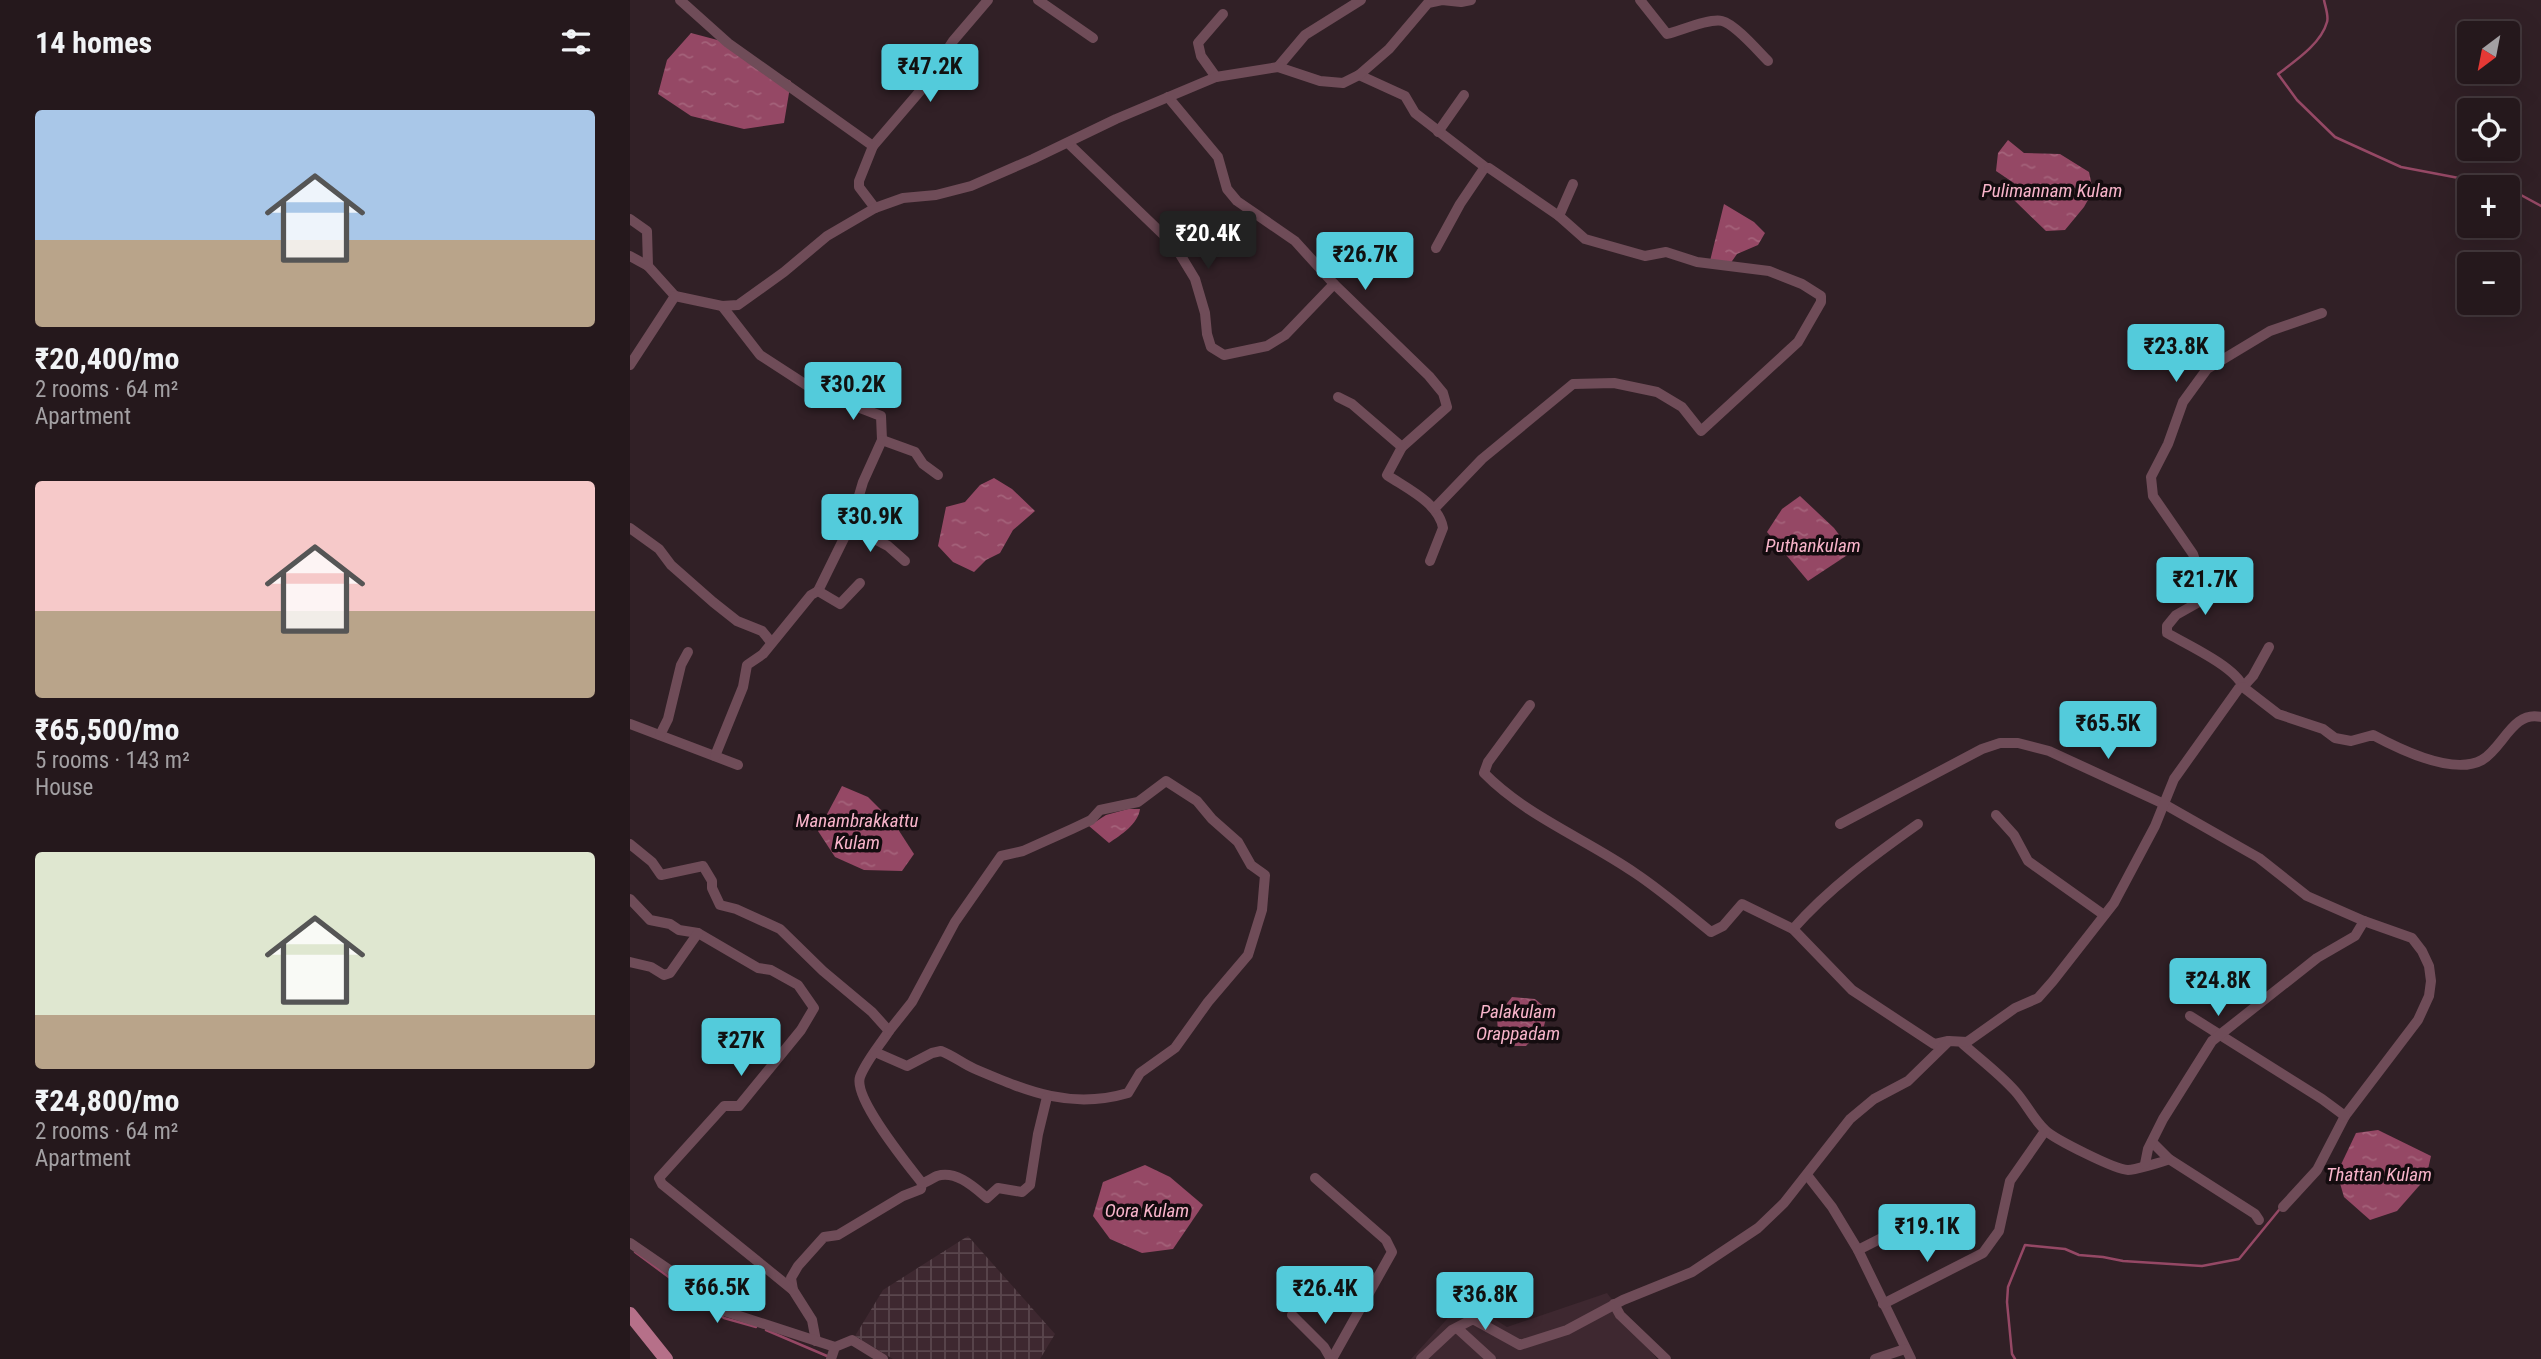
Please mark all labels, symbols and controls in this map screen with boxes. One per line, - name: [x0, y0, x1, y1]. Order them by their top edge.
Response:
- north arrow: [2457, 21, 2520, 84]
- map controls: [2457, 21, 2520, 315]
- icon: filters: [557, 23, 595, 61]
- text: 14 homes: [35, 25, 152, 60]
- pin: ₹47.2K: [873, 44, 987, 104]
- text: ₹47.2K: [897, 53, 963, 80]
- button: locate: [2457, 98, 2520, 161]
- icon: home: [252, 155, 378, 281]
- button: +: [2457, 175, 2520, 238]
- water label: Pulimannam Kulam: [1982, 179, 2122, 202]
- pin: ₹20.4K: [1151, 212, 1265, 271]
- text: ₹20.4K: [1175, 220, 1241, 247]
- pin: ₹26.7K: [1308, 232, 1422, 292]
- text: ₹26.7K: [1332, 241, 1398, 268]
- button: −: [2457, 252, 2520, 315]
- pin: ₹23.8K: [2119, 324, 2233, 384]
- text: ₹23.8K: [2143, 333, 2209, 360]
- text: ₹20,400/mo: [35, 341, 179, 376]
- pin: ₹30.2K: [796, 362, 910, 422]
- text: ₹30.2K: [820, 371, 886, 398]
- text: 2 rooms · 64 m²: [35, 376, 178, 403]
- text: Apartment: [35, 403, 131, 430]
- pin: ₹30.9K: [813, 494, 927, 554]
- text: ₹30.9K: [837, 503, 903, 530]
- icon: home: [252, 526, 378, 652]
- water label: Puthankulam: [1765, 534, 1861, 557]
- pin: ₹21.7K: [2148, 558, 2262, 617]
- text: ₹21.7K: [2172, 566, 2238, 593]
- pin: ₹65.5K: [2051, 702, 2165, 761]
- text: ₹65.5K: [2075, 710, 2141, 737]
- text: ₹65,500/mo: [35, 712, 179, 747]
- text: 5 rooms · 143 m²: [35, 747, 190, 774]
- text: House: [35, 774, 93, 801]
- water label: Manambrakkattu Kulam: [796, 809, 918, 854]
- icon: home: [252, 897, 378, 1023]
- pin: ₹24.8K: [2161, 958, 2275, 1018]
- text: ₹24.8K: [2185, 967, 2251, 994]
- water label: Palakulam Orappadam: [1476, 1000, 1560, 1045]
- pin: ₹27K: [700, 1018, 782, 1078]
- text: ₹27K: [718, 1027, 764, 1054]
- text: ₹24,800/mo: [35, 1083, 179, 1118]
- text: 2 rooms · 64 m²: [35, 1118, 178, 1145]
- text: Apartment: [35, 1145, 131, 1172]
- water label: Thattan Kulam: [2326, 1163, 2432, 1186]
- water label: Oora Kulam: [1105, 1199, 1189, 1222]
- pin: ₹19.1K: [1870, 1204, 1984, 1264]
- text: ₹19.1K: [1894, 1213, 1960, 1240]
- pin: ₹66.5K: [660, 1266, 774, 1325]
- pin: ₹26.4K: [1268, 1266, 1382, 1326]
- pin: ₹36.8K: [1428, 1272, 1542, 1332]
- text: ₹66.5K: [684, 1274, 750, 1301]
- text: ₹26.4K: [1292, 1275, 1358, 1302]
- text: ₹36.8K: [1452, 1281, 1518, 1308]

